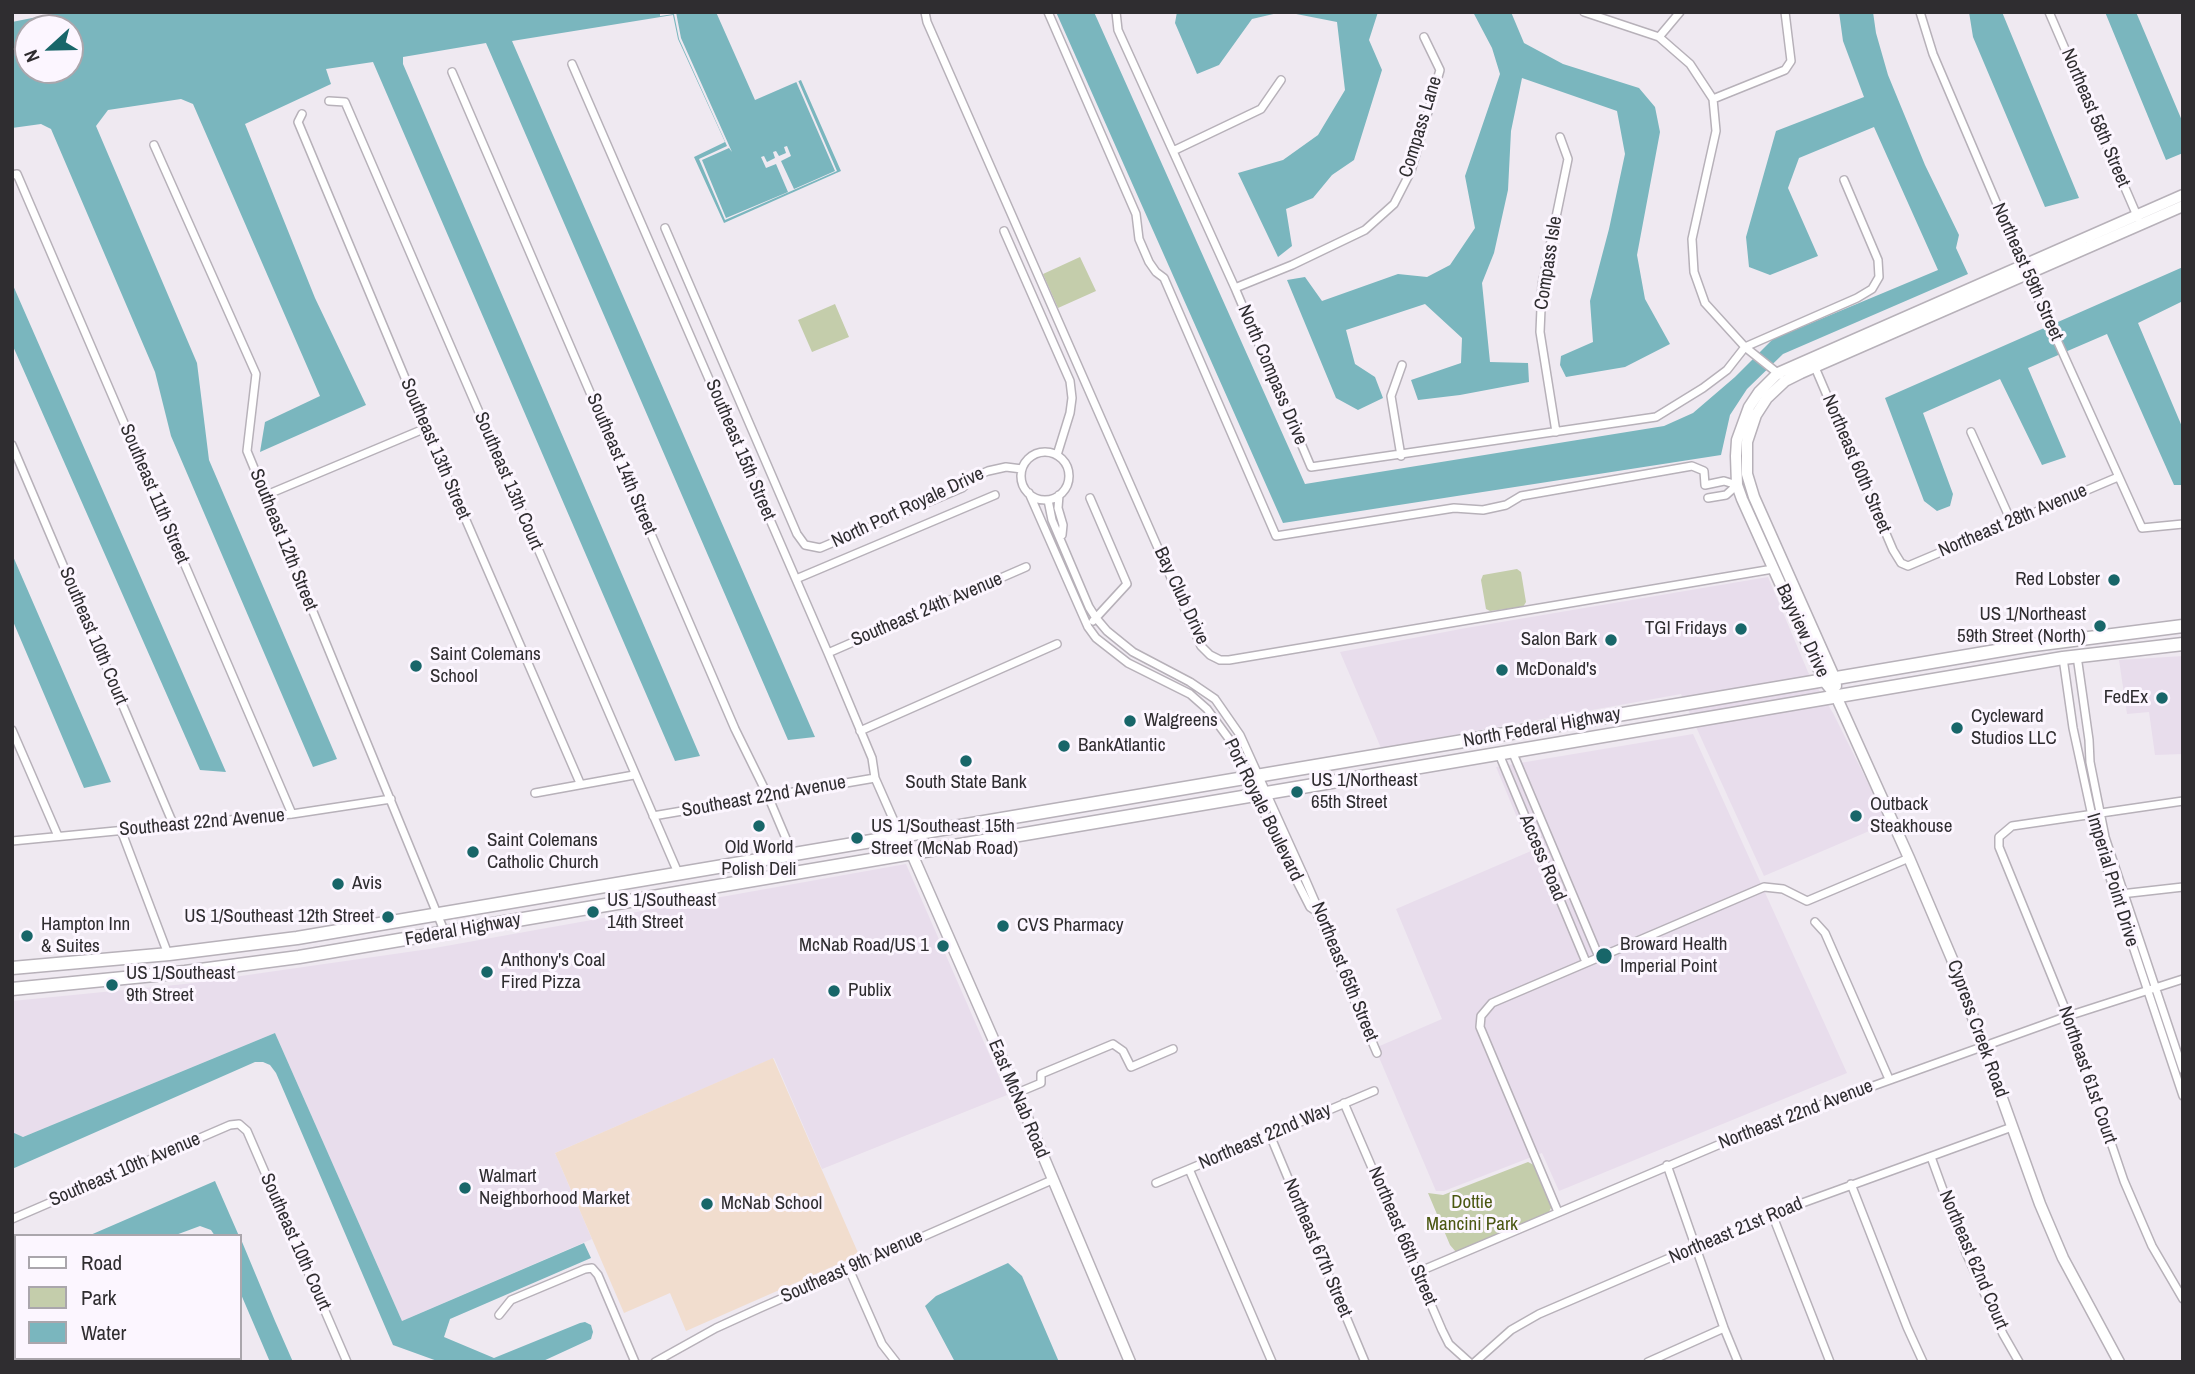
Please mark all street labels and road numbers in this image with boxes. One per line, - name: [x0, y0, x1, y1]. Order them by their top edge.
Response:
- street label: Northeast 58th Street: [2056, 45, 2134, 191]
- street label: Compass Lane: [1395, 74, 1447, 180]
- street label: Northeast 59th Street: [1986, 200, 2068, 344]
- street label: Compass Isle: [1530, 215, 1568, 311]
- street label: North Compass Drive: [1232, 302, 1312, 448]
- street label: Southeast 13th Street: [395, 375, 475, 523]
- street label: Southeast 15th Street: [700, 376, 780, 524]
- street label: Southeast 14th Street: [581, 390, 661, 538]
- street label: Northeast 60th Street: [1817, 391, 1895, 537]
- street label: Southeast 13th Court: [469, 409, 547, 553]
- street label: Southeast 11th Street: [114, 421, 194, 567]
- street label: North Port Royale Drive: [828, 463, 988, 553]
- street label: Southeast 12th Street: [244, 466, 322, 614]
- street label: Northeast 28th Avenue: [1935, 479, 2091, 563]
- street label: Bay Club Drive: [1149, 544, 1213, 648]
- street label: Southeast 10th Court: [54, 564, 132, 708]
- street label: Southeast 24th Avenue: [848, 568, 1006, 652]
- street label: Bayview Drive: [1770, 581, 1834, 681]
- street label: North Federal Highway: [1462, 703, 1622, 753]
- street label: Port Royale Boulevard: [1219, 735, 1307, 885]
- street label: Southeast 22nd Avenue: [680, 771, 848, 823]
- street label: Southeast 22nd Avenue: [118, 804, 286, 842]
- street label: Imperial Point Drive: [2081, 810, 2143, 950]
- street label: Access Road: [1514, 811, 1570, 905]
- street label: Northeast 65th Street: [1306, 899, 1382, 1045]
- street label: Federal Highway: [403, 909, 523, 951]
- street label: Cypress Creek Road: [1942, 957, 2012, 1101]
- street label: Northeast 61st Court: [2053, 1003, 2121, 1147]
- street label: East McNab Road: [983, 1036, 1053, 1162]
- street label: Northeast 22nd Avenue: [1716, 1075, 1876, 1155]
- street label: Northeast 22nd Way: [1195, 1099, 1335, 1175]
- street label: Southeast 10th Avenue: [46, 1128, 204, 1212]
- street label: Northeast 66th Street: [1363, 1163, 1441, 1309]
- street label: Southeast 10th Court: [255, 1170, 335, 1314]
- street label: Northeast 67th Street: [1278, 1175, 1356, 1321]
- street label: Northeast 62nd Court: [1933, 1187, 2013, 1333]
- street label: Northeast 21st Road: [1666, 1193, 1806, 1269]
- street label: Southeast 9th Avenue: [777, 1225, 927, 1309]

